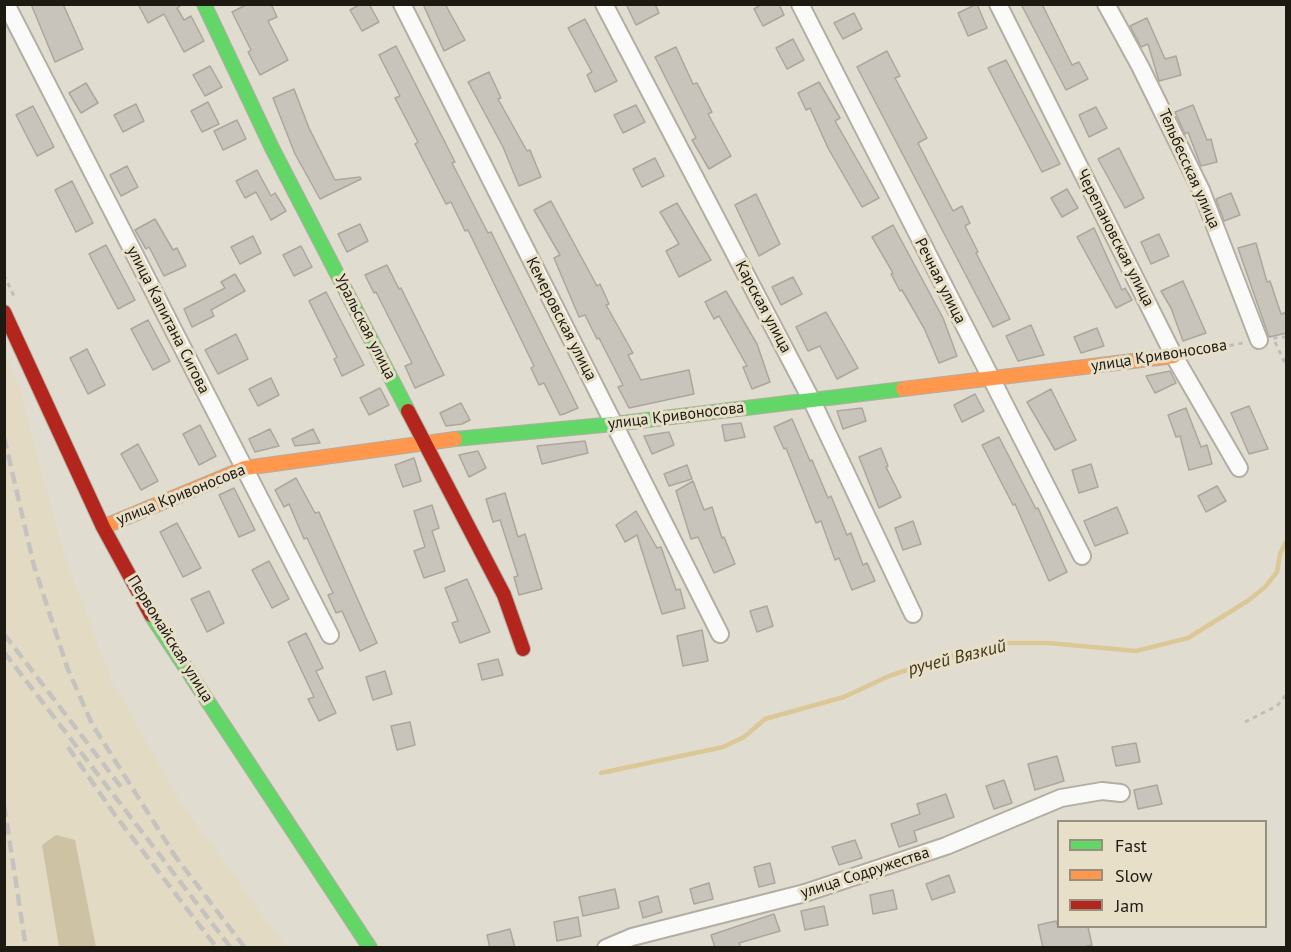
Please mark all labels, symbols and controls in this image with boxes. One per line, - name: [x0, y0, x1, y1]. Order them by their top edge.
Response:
- street label: Тельбесская улица: [1154, 106, 1224, 232]
- street label: Черепановская улица: [1072, 166, 1158, 310]
- street label: Речная улица: [910, 235, 970, 327]
- street label: улица Капитана Сигова: [122, 243, 214, 397]
- street label: Кемеровская улица: [522, 254, 600, 384]
- street label: Карская улица: [731, 258, 795, 356]
- street label: Уральская улица: [330, 271, 400, 383]
- street label: улица Кривоносова: [1090, 336, 1228, 376]
- street label: улица Кривоносова: [607, 398, 745, 434]
- street label: улица Кривоносова: [114, 460, 248, 530]
- street label: Первомайская улица: [123, 572, 217, 706]
- water label: ручей Вязкий: [906, 635, 1008, 681]
- legend: [1057, 820, 1267, 928]
- text: Fast: [1115, 834, 1147, 857]
- street label: улица Содружества: [798, 843, 932, 903]
- text: Slow: [1115, 864, 1153, 887]
- text: Jam: [1115, 894, 1144, 917]

